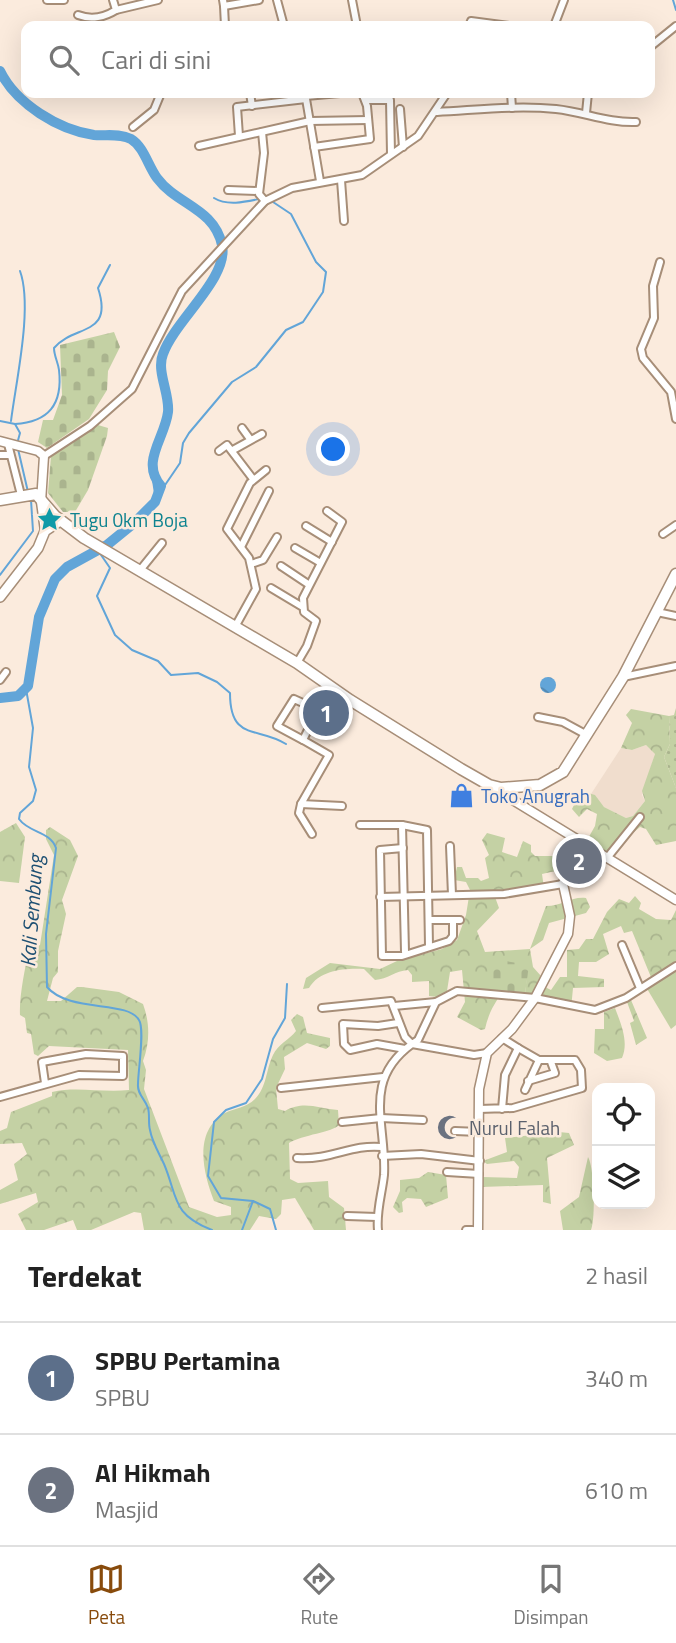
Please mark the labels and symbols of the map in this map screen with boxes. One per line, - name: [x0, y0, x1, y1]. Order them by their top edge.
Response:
- your location: [316, 432, 350, 466]
- place label: Tugu 0km Boja: [70, 505, 188, 534]
- place icon: Tugu 0km Boja: [36, 506, 64, 534]
- pin: 1: [303, 687, 349, 739]
- place label: Toko Anugrah: [481, 781, 590, 810]
- shop icon: Toko Anugrah: [447, 782, 475, 810]
- pin: 2: [556, 835, 602, 887]
- water label: Kali Sembung: [11, 852, 51, 968]
- place label: Nurul Falah: [469, 1113, 560, 1142]
- mosque icon: Nurul Falah: [435, 1114, 463, 1142]

